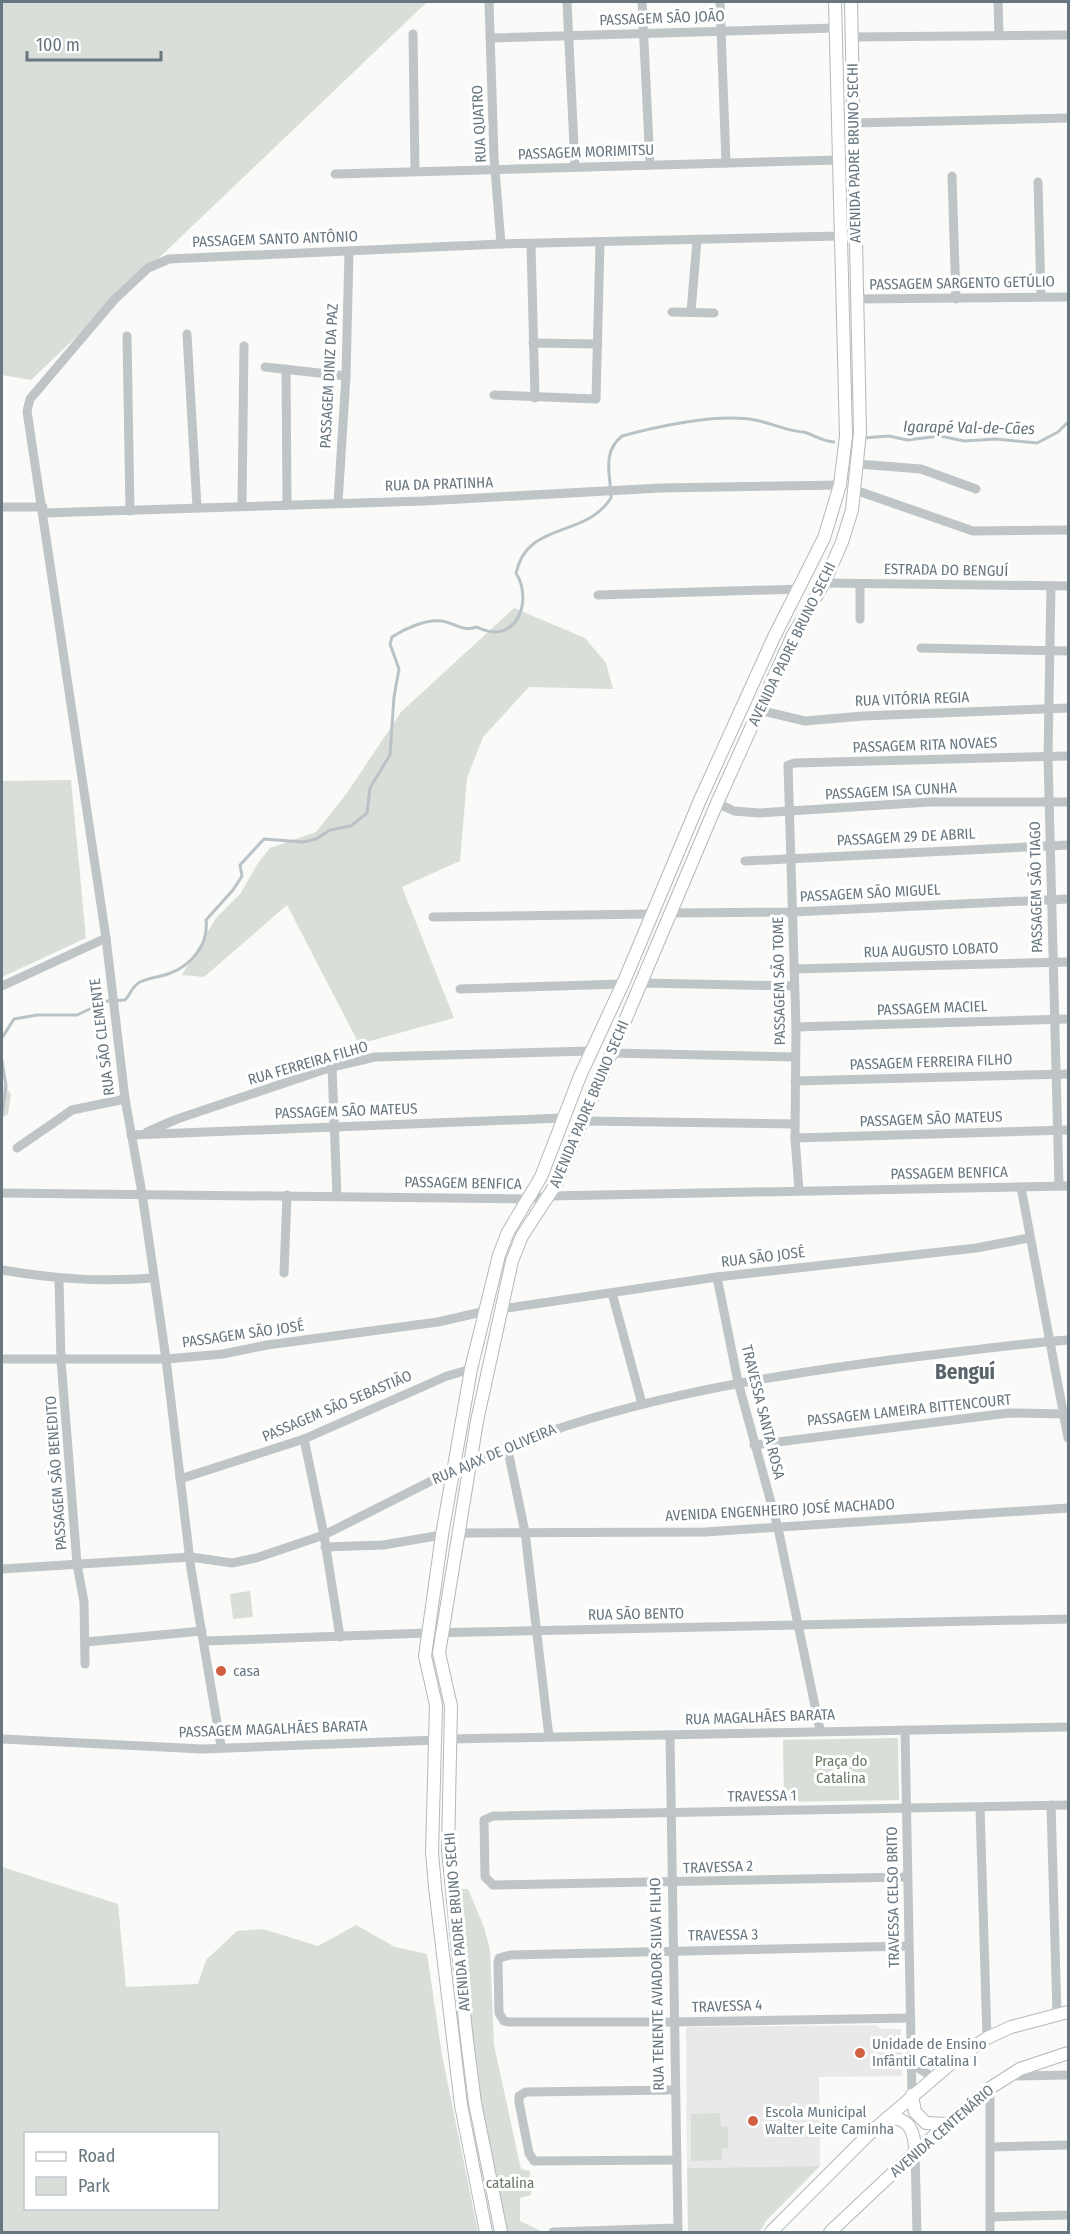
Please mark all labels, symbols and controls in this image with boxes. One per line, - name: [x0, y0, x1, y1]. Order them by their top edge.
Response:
- street label: PASSAGEM SÃO JOÃO: [599, 7, 725, 29]
- scale bar: [27, 24, 160, 62]
- text: 100 m: [36, 34, 80, 56]
- street label: AVENIDA PADRE BRUNO SECHI: [843, 63, 865, 243]
- street label: RUA QUATRO: [468, 85, 490, 163]
- street label: PASSAGEM MORIMITSU: [517, 141, 655, 163]
- street label: PASSAGEM SANTO ANTÔNIO: [192, 227, 358, 251]
- street label: PASSAGEM SARGENTO GETÚLIO: [869, 272, 1055, 294]
- street label: PASSAGEM DINIZ DA PAZ: [316, 303, 342, 449]
- water label: Igarapé Val-de-Cães: [903, 417, 1035, 438]
- street label: RUA DA PRATINHA: [385, 473, 494, 495]
- street label: AVENIDA PADRE BRUNO SECHI: [745, 559, 839, 729]
- street label: ESTRADA DO BENGUÍ: [884, 560, 1008, 580]
- street label: RUA VITÓRIA REGIA: [854, 688, 970, 710]
- street label: PASSAGEM RITA NOVAES: [852, 733, 998, 757]
- street label: PASSAGEM ISA CUNHA: [825, 779, 958, 803]
- street label: PASSAGEM SÃO TIAGO: [1026, 821, 1046, 953]
- street label: PASSAGEM 29 DE ABRIL: [836, 824, 976, 850]
- street label: PASSAGEM SÃO MIGUEL: [799, 880, 941, 906]
- street label: PASSAGEM SÃO TOME: [769, 917, 789, 1045]
- street label: RUA AUGUSTO LOBATO: [863, 939, 999, 961]
- street label: RUA SÃO CLEMENTE: [86, 977, 118, 1097]
- street label: PASSAGEM MACIEL: [876, 997, 988, 1019]
- street label: AVENIDA PADRE BRUNO SECHI: [546, 1018, 632, 1190]
- street label: RUA FERREIRA FILHO: [246, 1037, 370, 1089]
- street label: PASSAGEM FERREIRA FILHO: [849, 1050, 1013, 1074]
- street label: PASSAGEM SÃO MATEUS: [274, 1100, 418, 1122]
- street label: PASSAGEM SÃO MATEUS: [859, 1108, 1003, 1130]
- street label: PASSAGEM BENFICA: [890, 1163, 1008, 1183]
- street label: PASSAGEM BENFICA: [404, 1173, 522, 1193]
- street label: RUA SÃO JOSÉ: [720, 1243, 806, 1271]
- street label: PASSAGEM SÃO JOSÉ: [181, 1317, 305, 1351]
- street label: TRAVESSA SANTA ROSA: [738, 1343, 788, 1481]
- district label: Benguí: [935, 1359, 996, 1385]
- street label: PASSAGEM SÃO SEBASTIÃO: [260, 1366, 414, 1446]
- street label: PASSAGEM LAMEIRA BITTENCOURT: [806, 1390, 1012, 1430]
- street label: PASSAGEM SÃO BENEDITO: [42, 1395, 70, 1551]
- street label: RUA AJAX DE OLIVEIRA: [429, 1420, 559, 1488]
- street label: AVENIDA ENGENHEIRO JOSÉ MACHADO: [665, 1495, 895, 1525]
- street label: RUA SÃO BENTO: [588, 1604, 684, 1624]
- place label: casa: [233, 1662, 260, 1680]
- marker: casa: [214, 1664, 228, 1678]
- street label: RUA MAGALHÃES BARATA: [685, 1705, 835, 1729]
- street label: PASSAGEM MAGALHÃES BARATA: [178, 1717, 368, 1741]
- park label: Praça do Catalina: [815, 1752, 867, 1787]
- street label: TRAVESSA 1: [727, 1786, 797, 1806]
- street label: TRAVESSA CELSO BRITO: [883, 1826, 903, 1968]
- street label: AVENIDA PADRE BRUNO SECHI: [440, 1832, 474, 2012]
- street label: TRAVESSA 2: [683, 1857, 754, 1877]
- street label: RUA TENENTE AVIADOR SILVA FILHO: [646, 1877, 668, 2091]
- street label: TRAVESSA 3: [688, 1925, 758, 1945]
- street label: TRAVESSA 4: [691, 1996, 763, 2016]
- place label: Unidade de Ensino Infântil Catalina I: [872, 2035, 987, 2070]
- marker: Unidade de Ensino Infântil Catalina I: [853, 2046, 867, 2060]
- street label: AVENIDA CENTENÁRIO: [886, 2081, 998, 2181]
- place label: Escola Municipal Walter Leite Caminha: [765, 2103, 894, 2138]
- marker: Escola Municipal Walter Leite Caminha: [746, 2114, 760, 2128]
- legend: [24, 2132, 219, 2210]
- text: Road: [78, 2145, 115, 2167]
- park label: catalina: [486, 2174, 534, 2192]
- text: Park: [78, 2175, 111, 2197]

